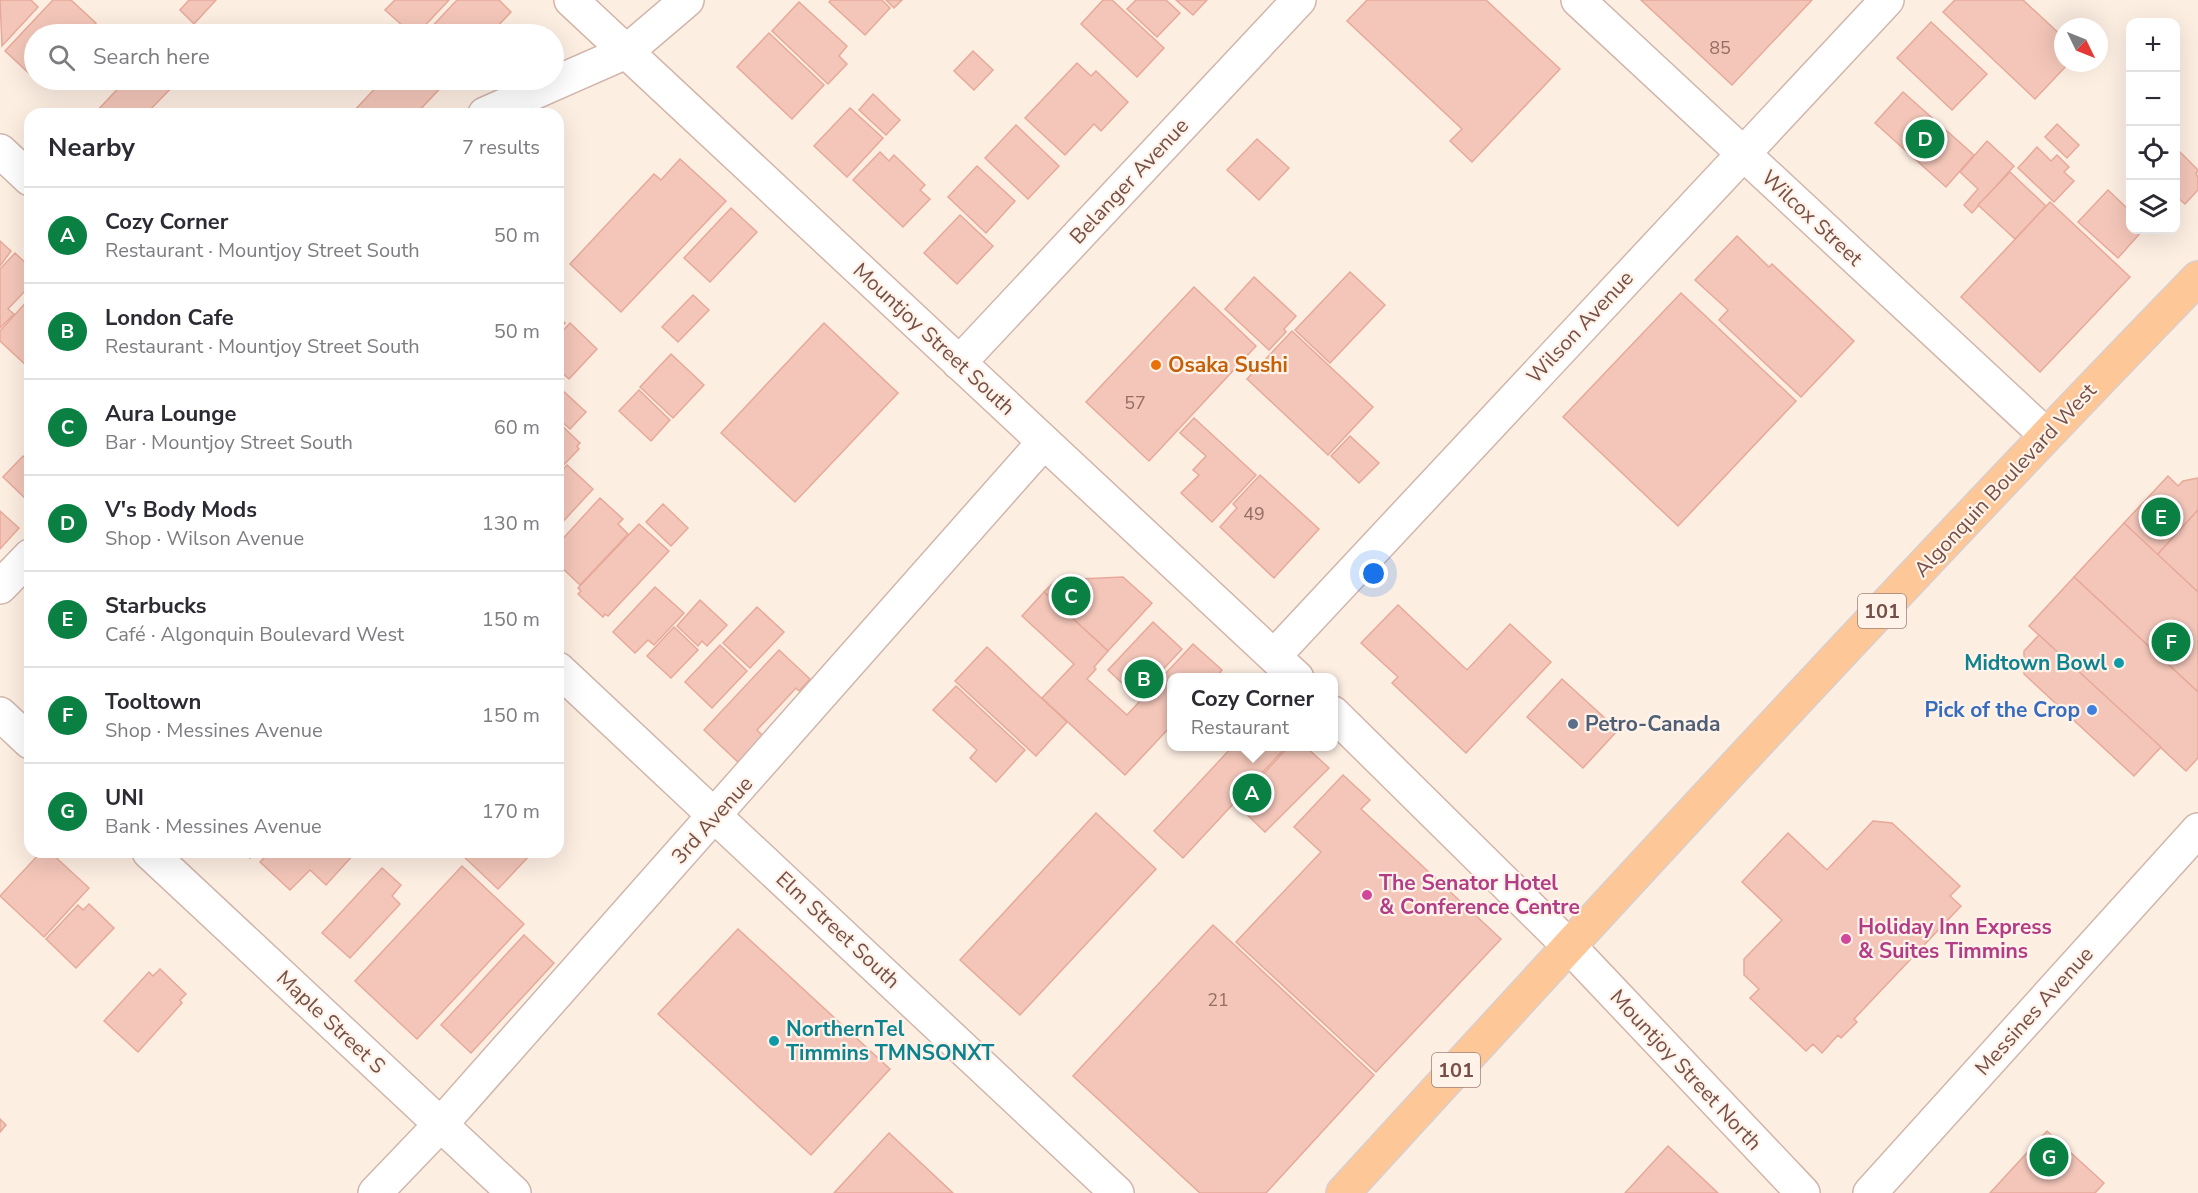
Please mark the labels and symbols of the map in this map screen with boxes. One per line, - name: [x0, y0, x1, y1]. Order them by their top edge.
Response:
- north arrow: [2054, 18, 2108, 72]
- house number: 85: [1709, 36, 1731, 60]
- street label: Belanger Avenue: [1063, 112, 1195, 250]
- pin: D: [1906, 116, 1944, 162]
- street label: Wilcox Street: [1755, 164, 1869, 273]
- street label: Mountjoy Street South: [847, 257, 1021, 421]
- street label: Wilson Avenue: [1520, 265, 1640, 389]
- place label: Osaka Sushi: [1168, 351, 1288, 379]
- marker: Osaka Sushi: [1149, 358, 1163, 372]
- street label: Algonquin Boulevard West: [1908, 377, 2103, 583]
- house number: 57: [1124, 391, 1146, 415]
- pin: E: [2142, 494, 2180, 540]
- house number: 49: [1243, 502, 1265, 526]
- your location: [1359, 559, 1388, 588]
- pin: C: [1052, 574, 1090, 618]
- road number: 101: [1858, 594, 1906, 628]
- pin: F: [2152, 620, 2190, 664]
- place label: Midtown Bowl: [1964, 649, 2107, 677]
- pin: B: [1124, 656, 1164, 702]
- marker: Midtown Bowl: [2112, 656, 2126, 670]
- place label: Pick of the Crop: [1924, 696, 2080, 724]
- marker: Pick of the Crop: [2085, 703, 2099, 717]
- place label: Petro-Canada: [1585, 710, 1720, 738]
- marker: Petro-Canada: [1566, 717, 1580, 731]
- street label: 3rd Avenue: [665, 770, 759, 870]
- pin: A: [1232, 770, 1272, 816]
- street label: Elm Street South: [770, 865, 906, 995]
- place label: The Senator Hotel & Conference Centre: [1379, 869, 1580, 921]
- marker: The Senator Hotel & Conference Centre: [1360, 888, 1374, 902]
- place label: Holiday Inn Express & Suites Timmins: [1858, 913, 2052, 965]
- marker: Holiday Inn Express & Suites Timmins: [1839, 932, 1853, 946]
- street label: Messines Avenue: [1969, 941, 2099, 1081]
- street label: Maple Street S: [270, 964, 392, 1080]
- street label: Mountjoy Street North: [1604, 983, 1768, 1157]
- house number: 21: [1207, 988, 1229, 1012]
- place label: NorthernTel Timmins TMNSONXT: [786, 1015, 994, 1067]
- marker: NorthernTel Timmins TMNSONXT: [767, 1034, 781, 1048]
- road number: 101: [1432, 1053, 1480, 1087]
- pin: G: [2030, 1134, 2068, 1180]

